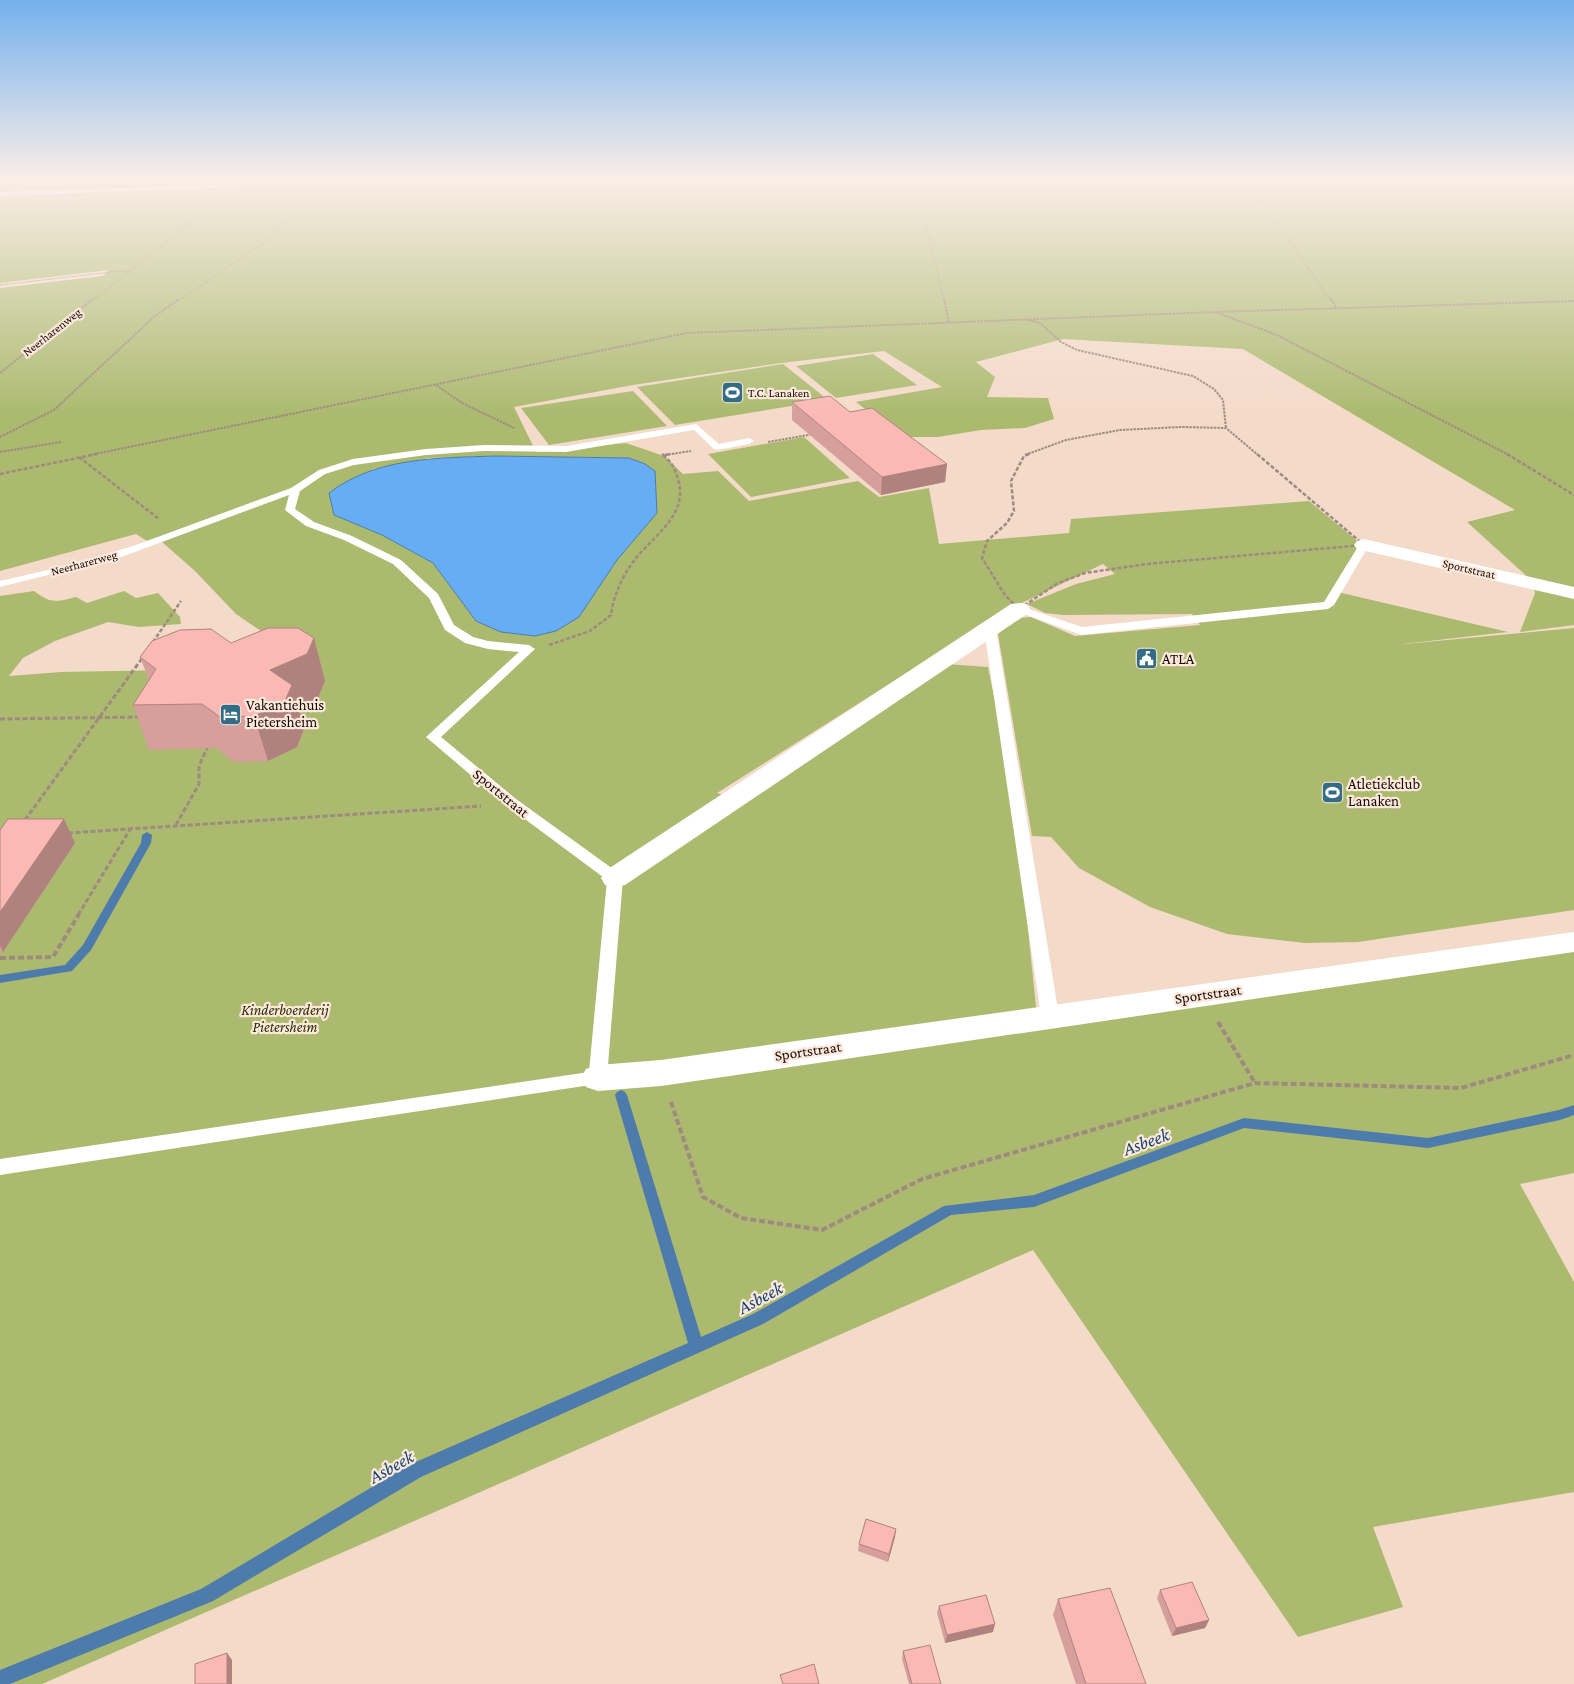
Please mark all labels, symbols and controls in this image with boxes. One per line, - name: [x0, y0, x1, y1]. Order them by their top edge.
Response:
- street label: Neerharenweg: [20, 305, 84, 359]
- sports icon: T.C. Lanaken: [720, 381, 744, 405]
- place label: T.C. Lanaken: [748, 386, 810, 400]
- street label: Neerharerweg: [49, 547, 119, 579]
- street label: Sportstraat: [1441, 556, 1498, 582]
- public building icon: ATLA: [1134, 647, 1158, 671]
- place label: ATLA: [1162, 651, 1195, 667]
- place label: Vakantiehuis Pietersheim: [246, 697, 324, 730]
- hotel icon: Vakantiehuis Pietersheim: [218, 702, 242, 726]
- street label: Sportstraat: [469, 766, 533, 822]
- place label: Atletiekclub Lanaken: [1348, 776, 1420, 809]
- sports icon: Atletiekclub Lanaken: [1320, 781, 1344, 805]
- street label: Sportstraat: [1174, 981, 1244, 1008]
- park label: Kinderboerderij Pietersheim: [241, 1002, 329, 1035]
- street label: Sportstraat: [774, 1038, 844, 1065]
- water label: Asbeek: [1119, 1123, 1173, 1160]
- water label: Asbeek: [733, 1277, 787, 1318]
- water label: Asbeek: [364, 1445, 418, 1488]

